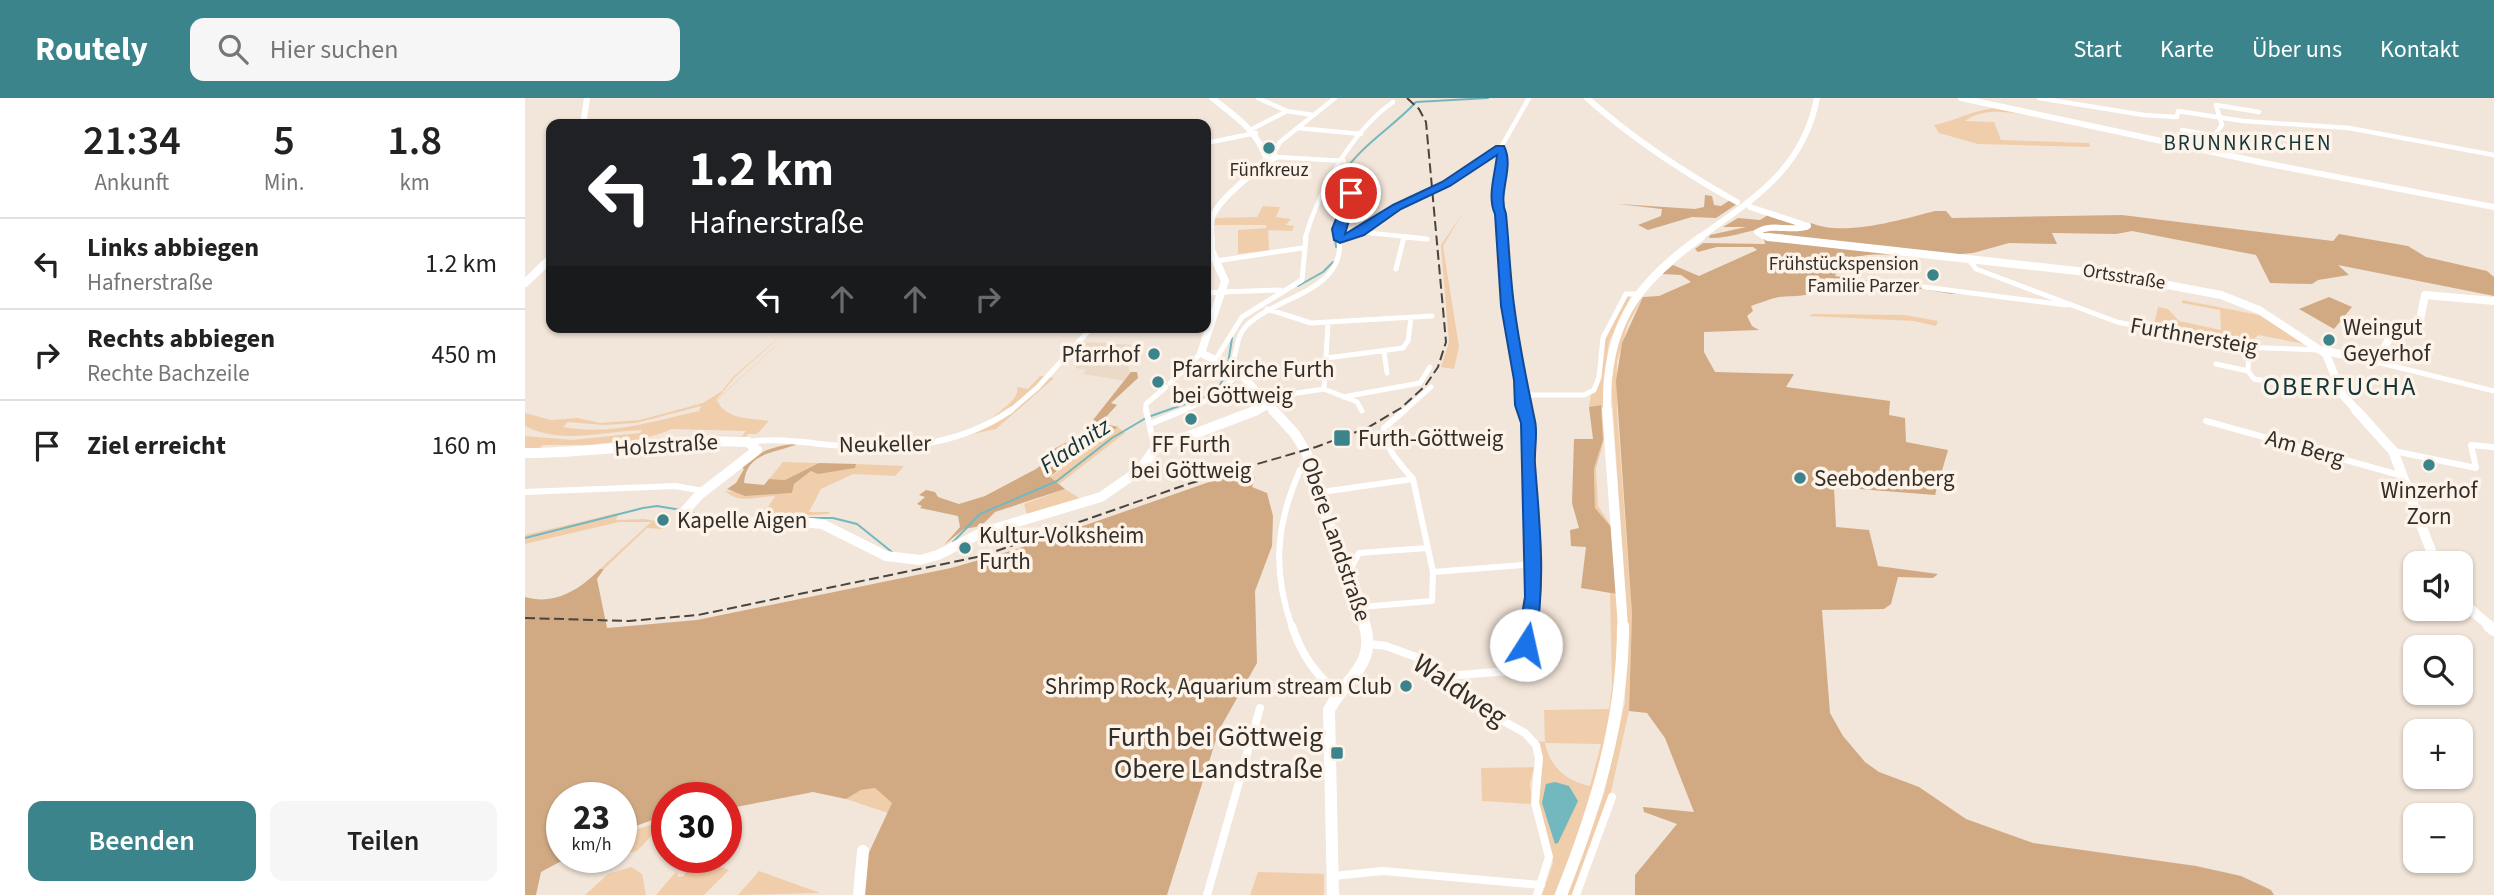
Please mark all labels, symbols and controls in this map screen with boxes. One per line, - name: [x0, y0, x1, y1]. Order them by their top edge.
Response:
- search box: [190, 18, 680, 81]
- text: Routely: [35, 26, 148, 73]
- icon: search: [214, 30, 252, 68]
- text: Hier suchen: [270, 31, 398, 68]
- text: Start: [2074, 32, 2122, 67]
- text: Karte: [2160, 32, 2214, 67]
- text: Über uns: [2252, 32, 2342, 67]
- text: Kontakt: [2380, 32, 2459, 67]
- text: 21:34: [83, 111, 181, 171]
- text: 5: [273, 111, 295, 171]
- text: 1.8: [387, 111, 442, 171]
- district label: BRUNNKIRCHEN: [2164, 128, 2332, 158]
- text: 1.2 km: [689, 135, 834, 205]
- marker: Fünfkreuz: [1261, 140, 1277, 156]
- icon: left: [574, 147, 665, 238]
- place label: Fünfkreuz: [1230, 157, 1309, 184]
- pin: [1321, 163, 1381, 223]
- text: Ankunft: [94, 166, 169, 199]
- text: Min.: [264, 166, 304, 199]
- text: km: [399, 166, 430, 199]
- icon: arrive: [1332, 174, 1370, 212]
- text: Hafnerstraße: [689, 200, 864, 246]
- text: Links abbiegen: [87, 229, 259, 266]
- icon: left: [28, 245, 66, 283]
- text: 1.2 km: [425, 245, 497, 282]
- place label: Frühstückspension Familie Parzer: [1769, 251, 1919, 300]
- street label: Ortsstraße: [2081, 257, 2167, 297]
- text: Hafnerstraße: [87, 266, 213, 299]
- marker: Frühstückspension Familie Parzer: [1925, 267, 1941, 283]
- icon: left: [750, 280, 788, 318]
- icon: ahead: [823, 280, 861, 318]
- icon: ahead: [896, 280, 934, 318]
- icon: right: [969, 280, 1007, 318]
- street label: Furthnersteig: [2128, 309, 2261, 364]
- place label: Weingut Geyerhof: [2343, 311, 2432, 370]
- text: Rechts abbiegen: [87, 320, 275, 357]
- marker: Weingut Geyerhof: [2321, 332, 2337, 348]
- icon: right: [28, 336, 66, 374]
- text: 450 m: [431, 336, 497, 373]
- place label: Pfarrhof: [1062, 338, 1141, 371]
- marker: Pfarrhof: [1146, 346, 1162, 362]
- place label: Pfarrkirche Furth bei Göttweig: [1172, 353, 1334, 412]
- text: Rechte Bachzeile: [87, 357, 250, 390]
- district label: OBERFUCHA: [2263, 368, 2417, 405]
- marker: Pfarrkirche Furth bei Göttweig: [1150, 374, 1166, 390]
- water label: Fladnitz: [1032, 409, 1118, 483]
- marker: FF Furth bei Göttweig: [1183, 411, 1199, 427]
- street label: Am Berg: [2262, 421, 2349, 475]
- place label: Furth-Göttweig: [1358, 422, 1504, 455]
- street label: Holzstraße: [613, 425, 719, 465]
- icon: arrive: [28, 427, 66, 465]
- text: Ziel erreicht: [87, 427, 226, 464]
- text: 160 m: [431, 427, 497, 464]
- street label: Neukeller: [839, 427, 932, 461]
- place label: FF Furth bei Göttweig: [1131, 428, 1252, 487]
- marker: Furth-Göttweig: [1332, 428, 1352, 448]
- street label: Obere Landstraße: [1292, 452, 1380, 626]
- marker: Winzerhof Zorn: [2421, 457, 2437, 473]
- place label: Seebodenberg: [1814, 462, 1955, 495]
- marker: Seebodenberg: [1792, 470, 1808, 486]
- place label: Winzerhof Zorn: [2381, 474, 2479, 533]
- place label: Kapelle Aigen: [677, 504, 807, 537]
- marker: Kapelle Aigen: [655, 512, 671, 528]
- place label: Kultur-Volksheim Furth: [979, 519, 1144, 578]
- marker: Kultur-Volksheim Furth: [957, 540, 973, 556]
- map controls: [2403, 551, 2473, 873]
- button: sound: [2403, 551, 2473, 621]
- position arrow: [1489, 608, 1563, 682]
- button: search: [2403, 635, 2473, 705]
- street label: Waldweg: [1405, 644, 1515, 736]
- place label: Shrimp Rock, Aquarium stream Club: [1045, 670, 1392, 703]
- marker: Shrimp Rock, Aquarium stream Club: [1398, 678, 1414, 694]
- place label: Furth bei Göttweig Obere Landstraße: [1107, 717, 1323, 789]
- button: +: [2403, 719, 2473, 789]
- marker: Furth bei Göttweig Obere Landstraße: [1329, 745, 1345, 761]
- speed limit sign: 30: [651, 782, 742, 873]
- text: 23: [573, 793, 610, 843]
- button: Beenden: [28, 801, 256, 881]
- button: Teilen: [270, 801, 497, 881]
- button: −: [2403, 803, 2473, 873]
- text: km/h: [572, 832, 611, 857]

